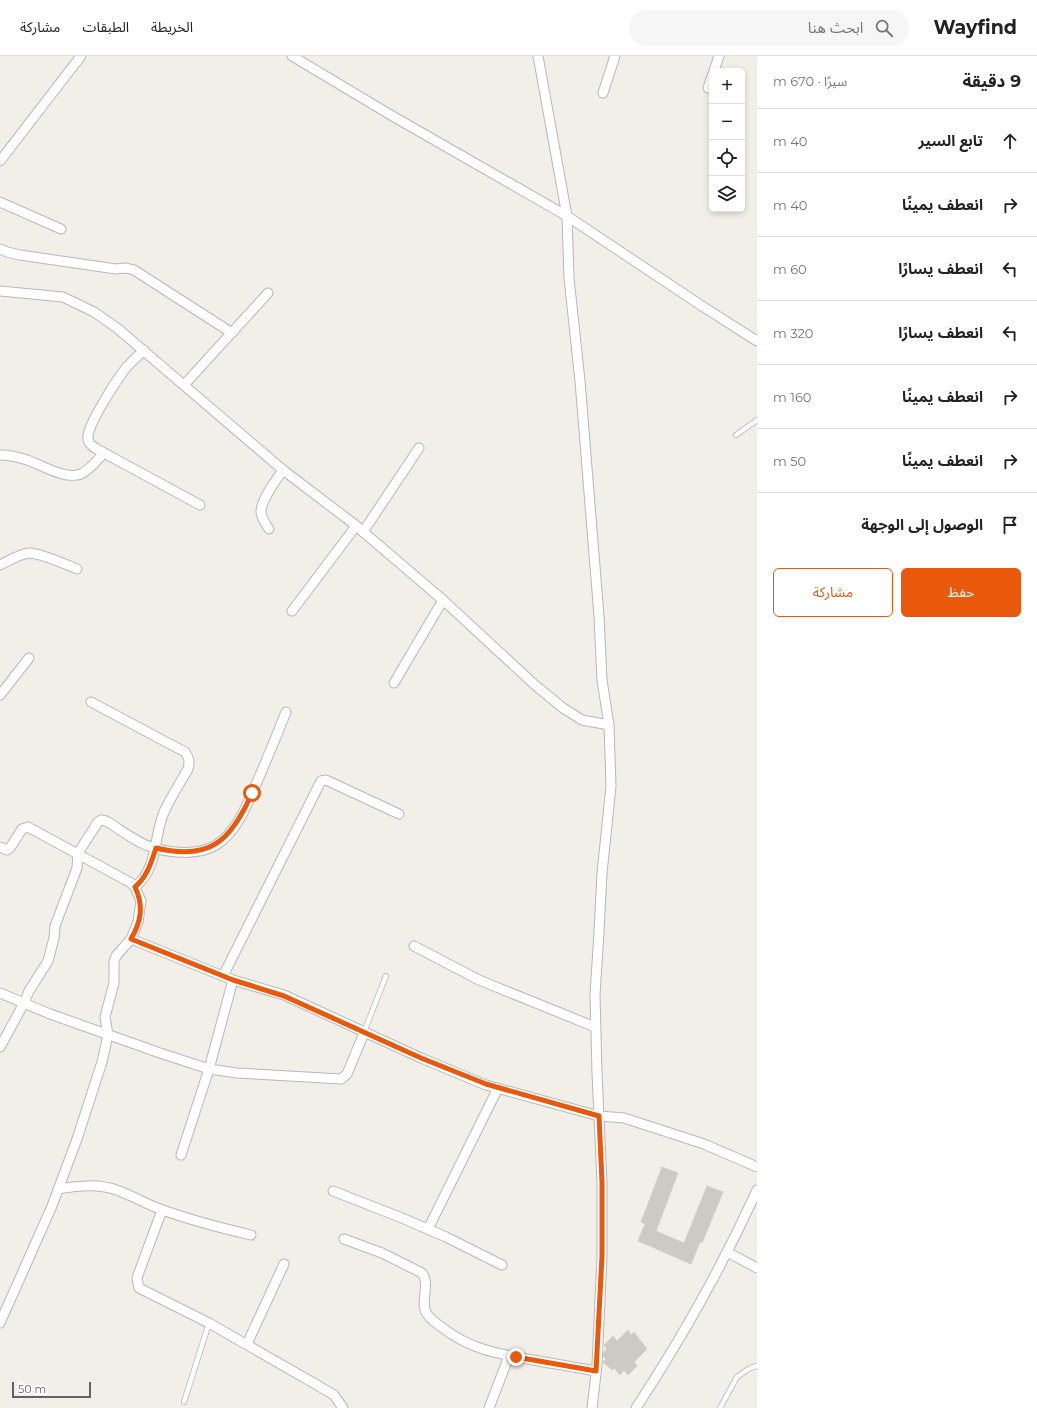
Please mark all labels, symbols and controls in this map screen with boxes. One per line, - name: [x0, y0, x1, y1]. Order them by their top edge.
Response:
- search box: [629, 10, 909, 46]
- text: Wayfind: [933, 16, 1017, 39]
- icon: search: [873, 17, 895, 39]
- text: مشاركة: [20, 18, 60, 36]
- text: الطبقات: [82, 18, 129, 36]
- text: الخريطة: [151, 18, 193, 36]
- text: ابحث هنا: [808, 18, 863, 37]
- map controls: [709, 68, 745, 212]
- button: +: [709, 68, 745, 104]
- text: 9 دقيقة: [963, 71, 1021, 91]
- text: سيرًا · 670 m: [773, 73, 847, 89]
- button: −: [709, 104, 745, 140]
- icon: ahead: [999, 130, 1021, 152]
- text: تابع السير: [919, 131, 983, 150]
- text: 40 m: [773, 133, 807, 149]
- button: locate: [709, 140, 745, 176]
- button: layers: [709, 176, 745, 212]
- icon: right: [999, 194, 1021, 216]
- text: انعطف يمينًا: [902, 195, 983, 214]
- text: 40 m: [773, 197, 807, 213]
- icon: left: [999, 258, 1021, 280]
- text: انعطف يسارًا: [898, 259, 983, 278]
- text: 60 m: [773, 261, 807, 277]
- icon: left: [999, 322, 1021, 344]
- text: انعطف يسارًا: [898, 323, 983, 342]
- text: 320 m: [773, 325, 813, 341]
- icon: right: [999, 386, 1021, 408]
- text: انعطف يمينًا: [902, 387, 983, 406]
- text: 160 m: [773, 389, 811, 405]
- icon: right: [999, 450, 1021, 472]
- text: انعطف يمينًا: [902, 451, 983, 470]
- text: 50 m: [773, 453, 806, 469]
- icon: arrive: [999, 514, 1021, 536]
- text: الوصول إلى الوجهة: [861, 515, 983, 534]
- button: مشاركة: [773, 568, 893, 617]
- button: حفظ: [901, 568, 1021, 617]
- route start: [243, 784, 261, 802]
- route end: [507, 1348, 525, 1366]
- scale bar: [12, 1380, 91, 1399]
- text: 50 m: [18, 1382, 46, 1396]

